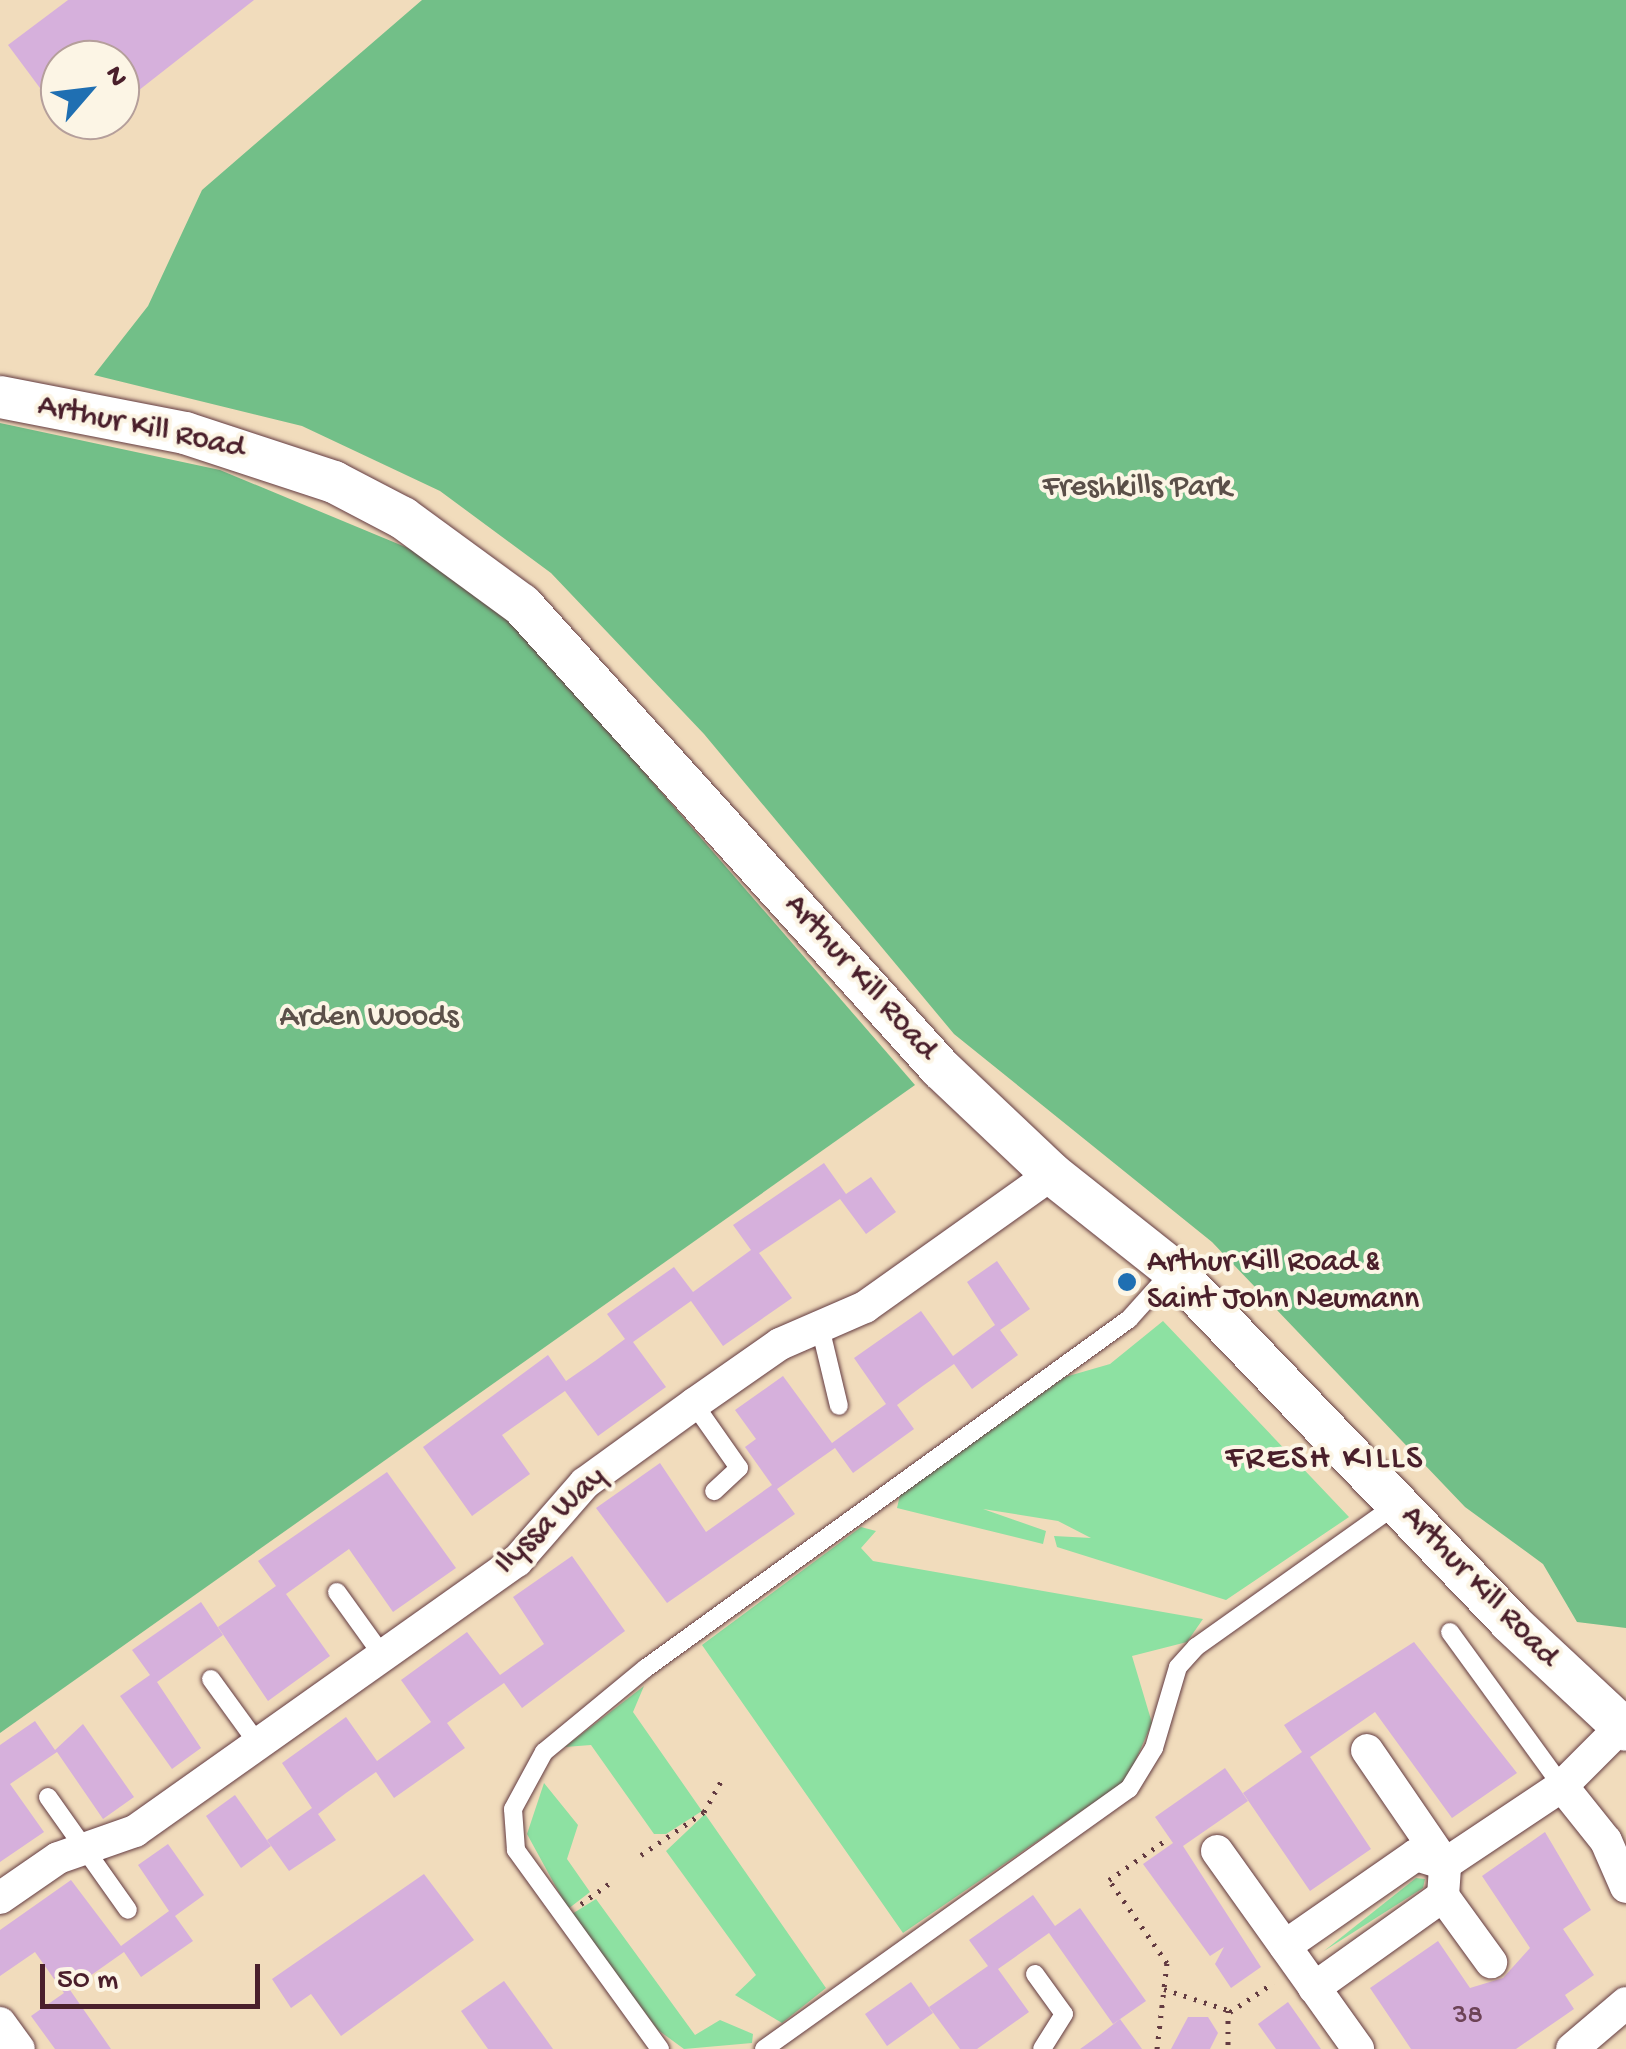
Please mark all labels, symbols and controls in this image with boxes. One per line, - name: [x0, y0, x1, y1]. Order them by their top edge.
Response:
- north arrow: [40, 40, 140, 140]
- text: N: [96, 61, 134, 92]
- street label: Arthur Kill Road: [34, 387, 248, 469]
- park label: Freshkills Park: [1043, 469, 1231, 507]
- street label: Arthur Kill Road: [775, 887, 945, 1069]
- park label: Arden Woods: [279, 999, 459, 1037]
- place label: Arthur Kill Road & Saint John Neumann: [1147, 1245, 1419, 1320]
- marker: Arthur Kill Road & Saint John Neumann: [1116, 1271, 1138, 1293]
- district label: FRESH KILLS: [1225, 1439, 1425, 1481]
- street label: Ilyssa Way: [487, 1459, 615, 1583]
- street label: Arthur Kill Road: [1392, 1498, 1566, 1676]
- scale bar: [45, 1944, 265, 2006]
- text: 50 m: [57, 1964, 118, 1999]
- house number: 38: [1453, 2000, 1483, 2034]

